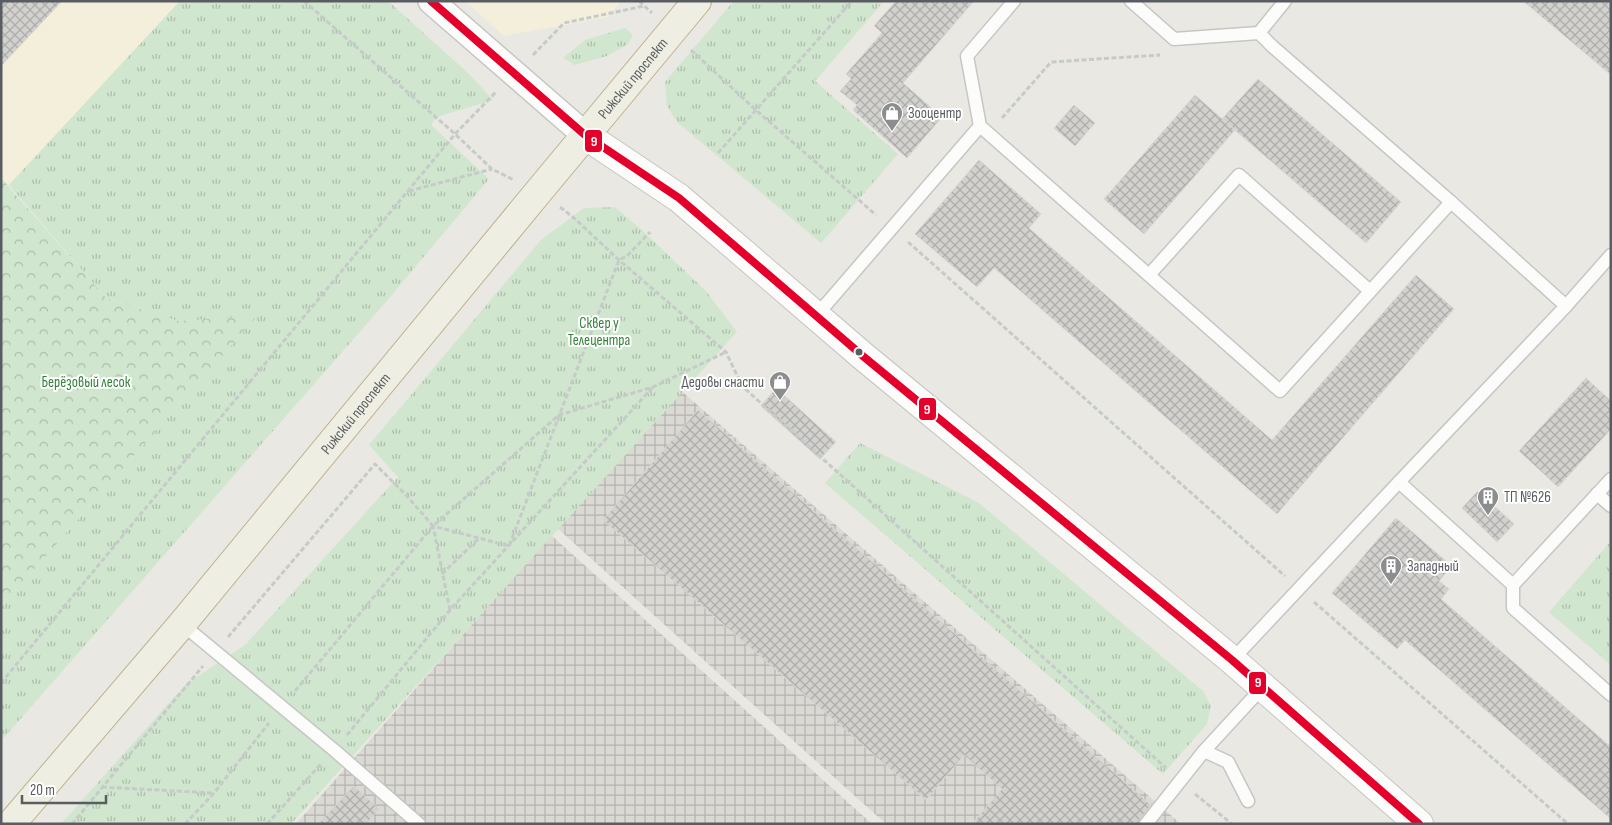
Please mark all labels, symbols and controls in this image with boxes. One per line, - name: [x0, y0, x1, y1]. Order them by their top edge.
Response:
- street label: Рижский проспект: [594, 34, 672, 123]
- shop icon: Зооцентр: [880, 101, 904, 132]
- place label: Зооцентр: [908, 104, 962, 123]
- line badge: 9: [584, 129, 603, 153]
- text: 9: [591, 133, 598, 150]
- park label: Сквер у Телецентра: [568, 314, 631, 350]
- unlabelled marker: [854, 347, 864, 357]
- street label: Рижский проспект: [316, 369, 395, 458]
- shop icon: Дедовы снасти: [768, 370, 792, 401]
- park label: Берёзовый лесок: [41, 373, 131, 392]
- place label: Дедовы снасти: [681, 373, 764, 392]
- line badge: 9: [918, 397, 937, 421]
- text: 9: [924, 401, 931, 418]
- building icon: ТП №626: [1476, 485, 1500, 516]
- place label: ТП №626: [1504, 488, 1551, 507]
- building icon: Западный: [1379, 554, 1403, 585]
- place label: Западный: [1407, 557, 1459, 576]
- line badge: 9: [1248, 671, 1267, 695]
- text: 9: [1255, 674, 1262, 691]
- scale bar: [22, 772, 106, 804]
- text: 20 m: [30, 781, 55, 800]

